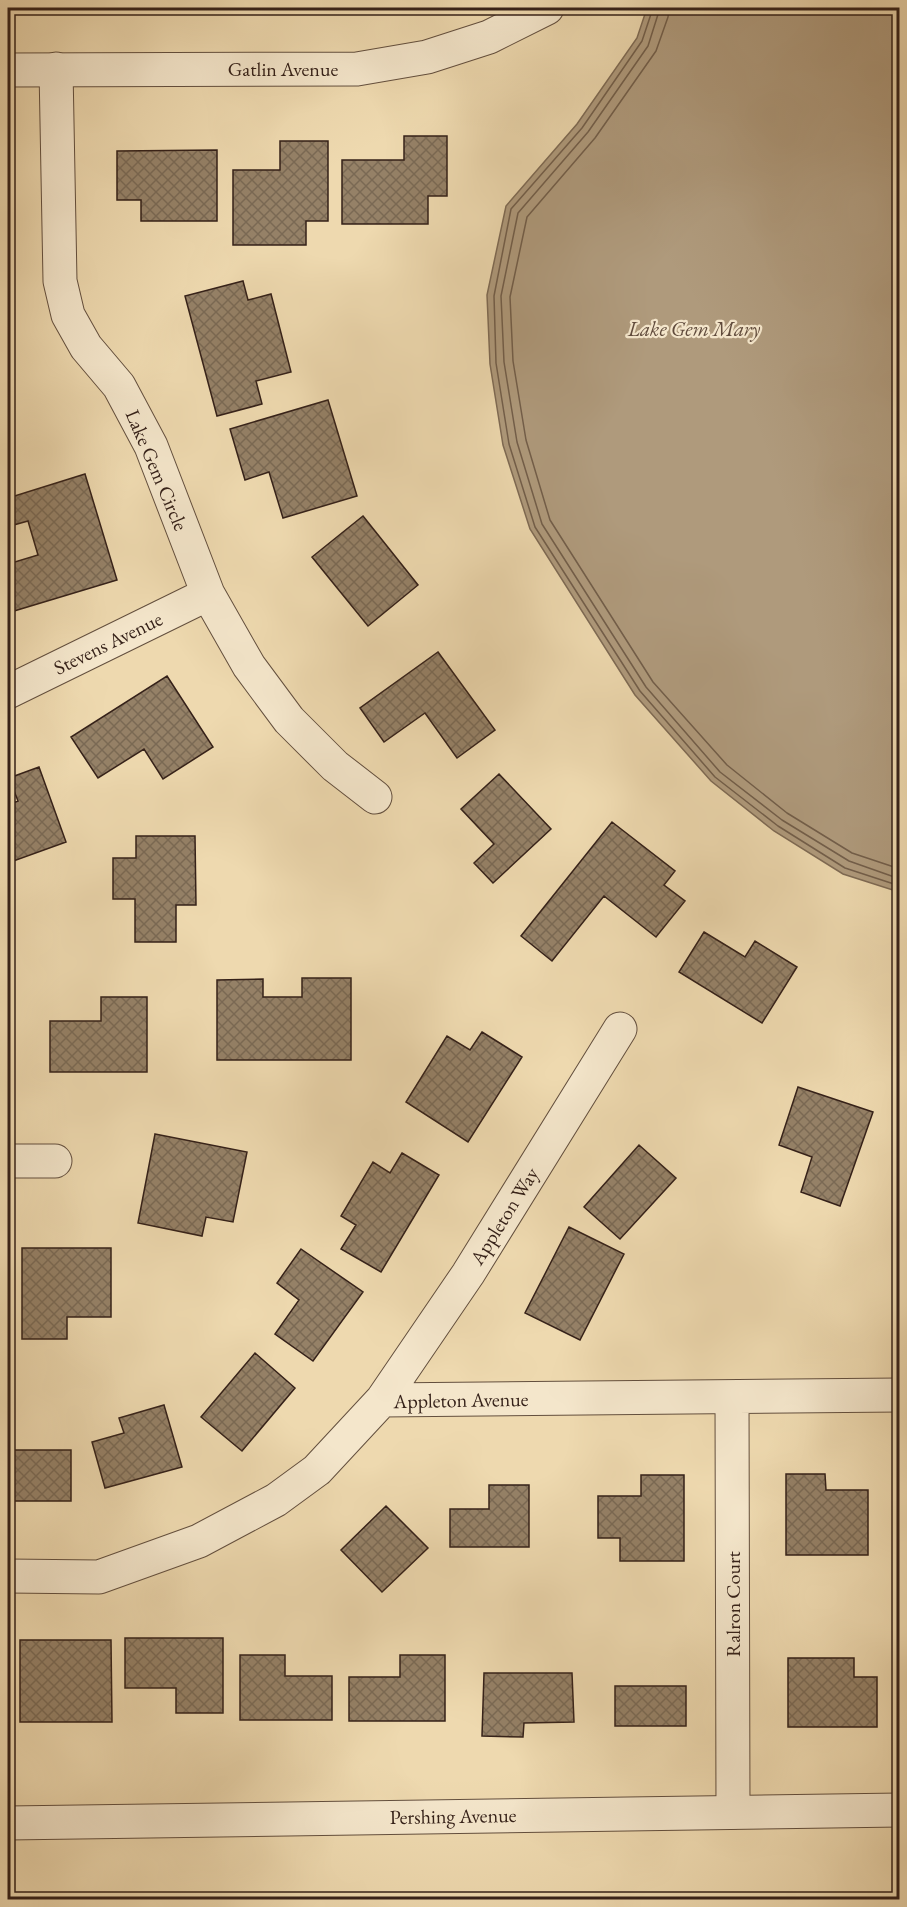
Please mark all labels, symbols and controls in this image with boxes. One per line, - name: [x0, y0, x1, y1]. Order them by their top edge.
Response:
- street label: Gatlin Avenue: [228, 56, 338, 82]
- water label: Lake Gem Mary: [627, 315, 761, 342]
- street label: Lake Gem Circle: [120, 405, 194, 535]
- street label: Stevens Avenue: [49, 605, 167, 681]
- street label: Appleton Way: [463, 1162, 544, 1271]
- street label: Appleton Avenue: [392, 1386, 529, 1414]
- street label: Ralron Court: [720, 1550, 746, 1657]
- street label: Pershing Avenue: [389, 1802, 517, 1830]

